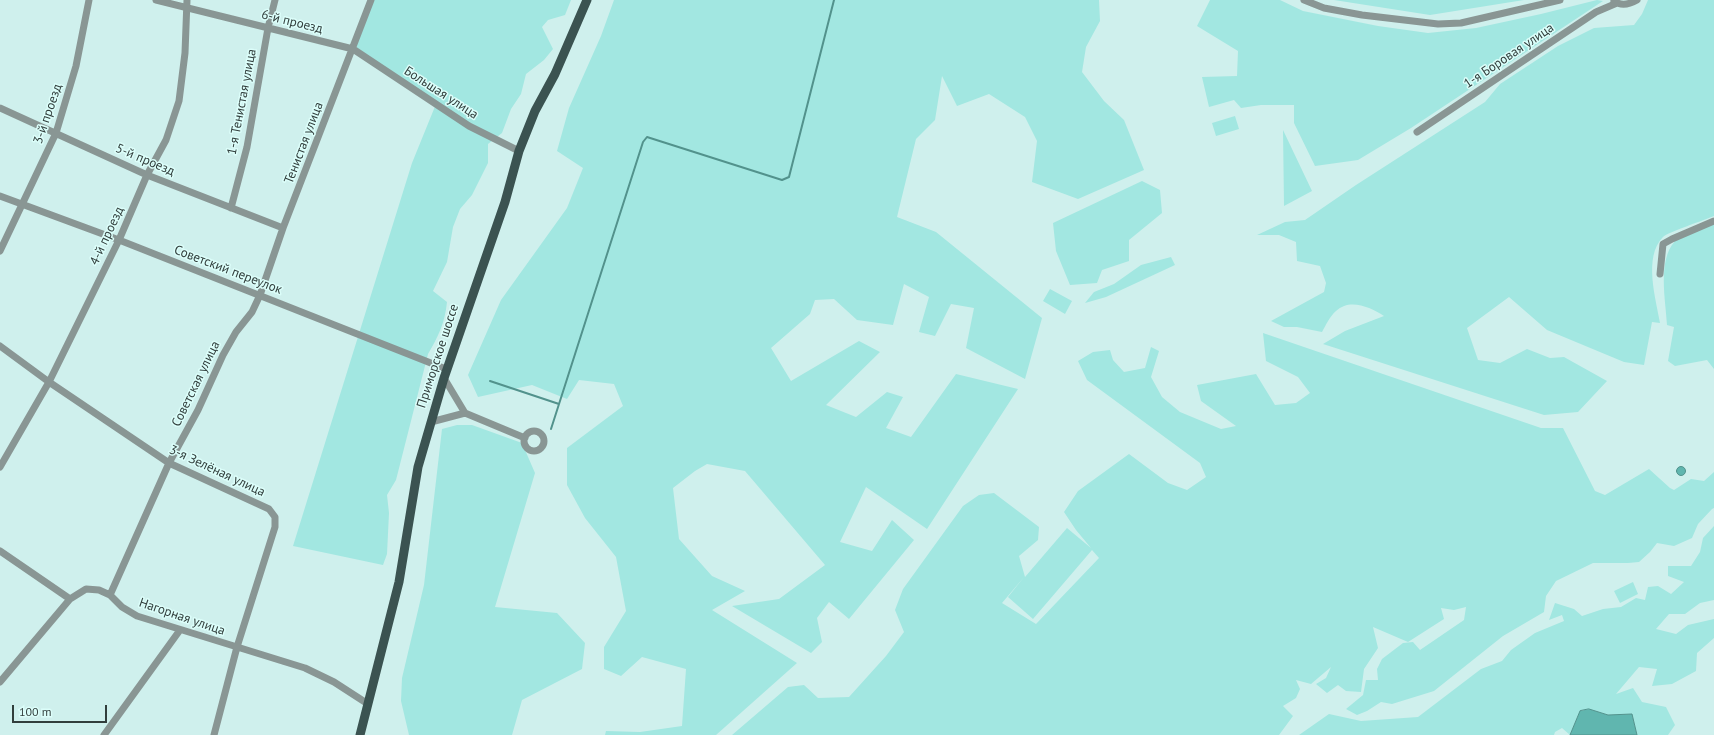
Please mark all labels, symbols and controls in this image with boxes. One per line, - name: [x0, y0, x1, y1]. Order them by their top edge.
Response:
- street label: 6-й проезд: [260, 7, 324, 37]
- street label: 1-я Боровая улица: [1461, 20, 1557, 92]
- street label: 1-я Тенистая улица: [224, 48, 260, 156]
- street label: Большая улица: [401, 63, 481, 123]
- street label: 3-й проезд: [30, 82, 66, 146]
- street label: Тенистая улица: [281, 100, 327, 186]
- street label: 5-й проезд: [113, 141, 177, 179]
- street label: 4-й проезд: [87, 204, 127, 268]
- street label: Советский переулок: [172, 242, 284, 298]
- street label: Приморское шоссе: [414, 302, 462, 410]
- street label: Советская улица: [169, 339, 223, 429]
- street label: 3-я Зелёная улица: [167, 442, 267, 500]
- street label: Нагорная улица: [137, 595, 227, 639]
- scale bar: [14, 697, 109, 723]
- text: 100 m: [19, 704, 52, 719]

